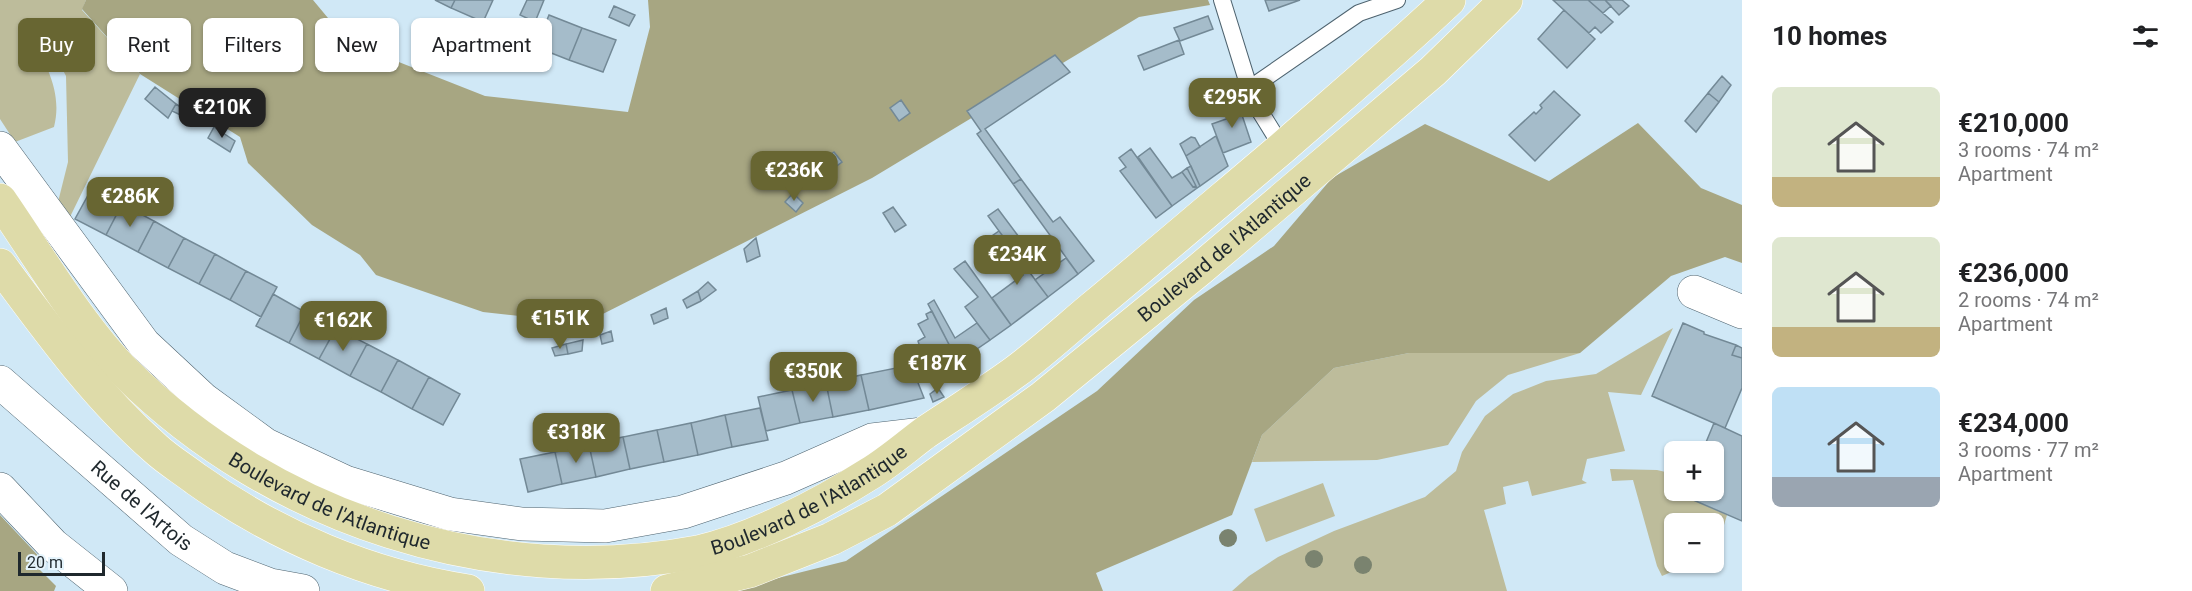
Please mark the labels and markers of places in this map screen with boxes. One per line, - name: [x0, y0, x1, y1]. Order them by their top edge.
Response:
- pin: €295K: [1190, 78, 1274, 129]
- pin: €210K: [180, 88, 264, 139]
- pin: €236K: [752, 151, 836, 202]
- pin: €286K: [88, 177, 172, 228]
- pin: €234K: [975, 235, 1059, 286]
- pin: €151K: [518, 299, 602, 350]
- pin: €162K: [301, 301, 385, 352]
- pin: €187K: [895, 344, 979, 395]
- pin: €350K: [771, 352, 855, 403]
- pin: €318K: [534, 413, 618, 464]

